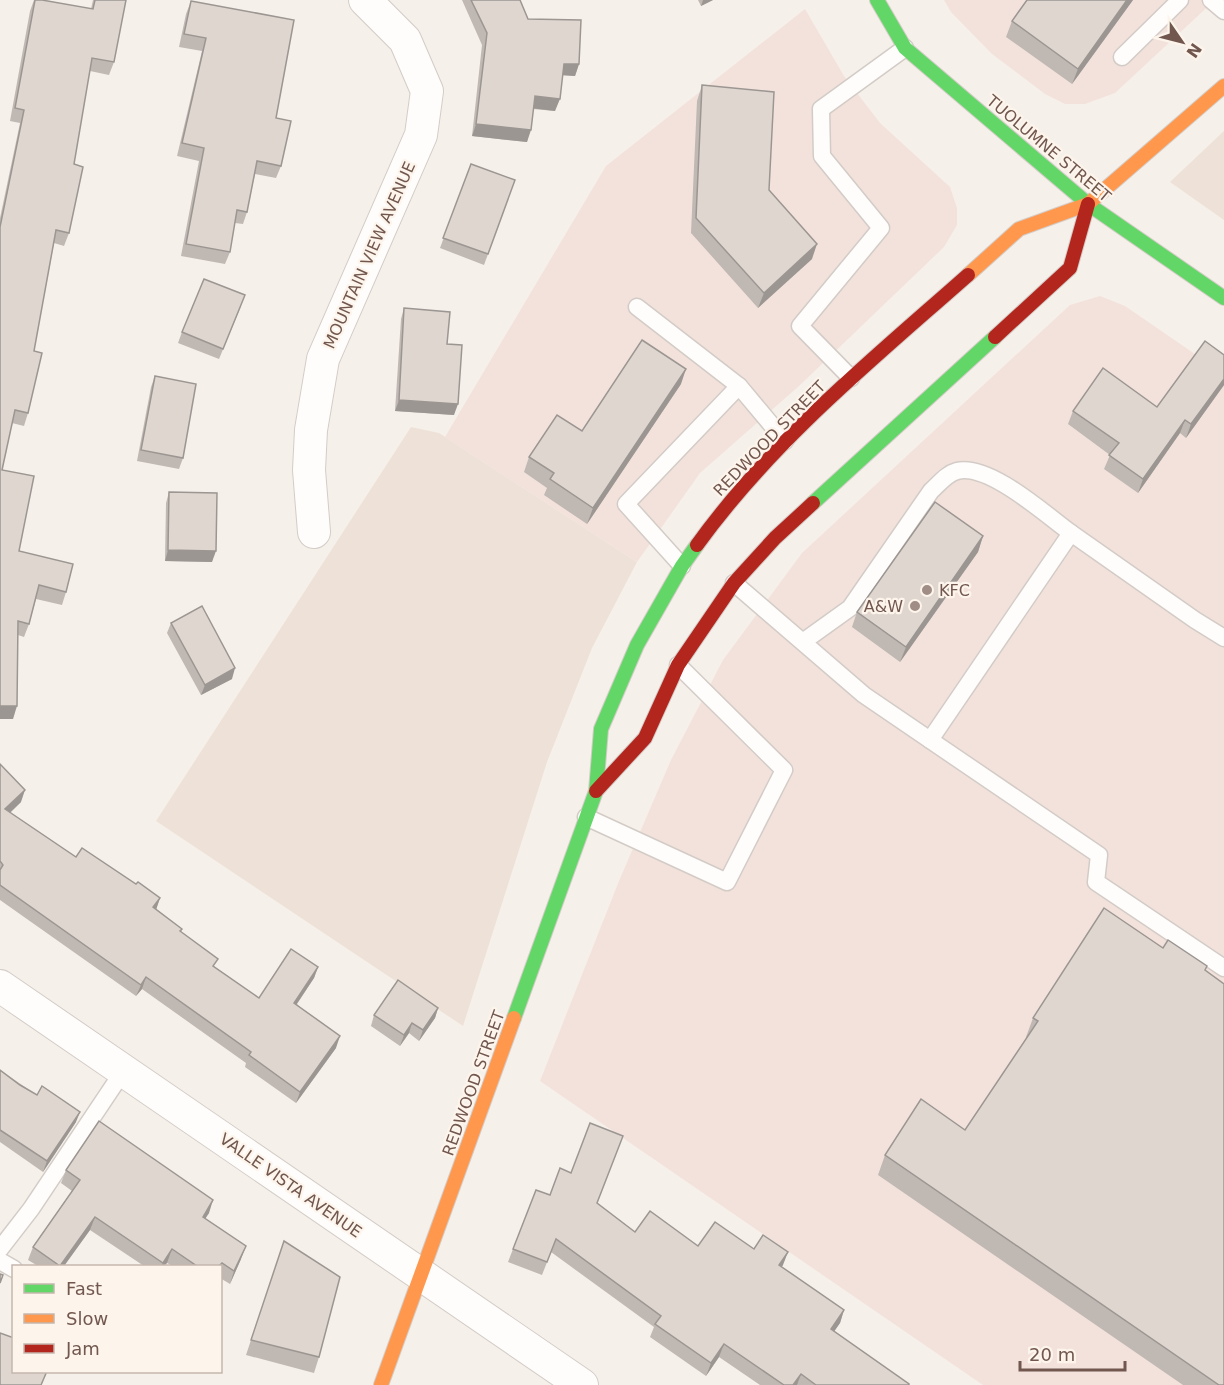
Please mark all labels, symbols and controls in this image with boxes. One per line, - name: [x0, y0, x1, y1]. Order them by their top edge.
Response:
- north arrow: [1152, 12, 1212, 72]
- text: N: [1182, 39, 1205, 61]
- street label: TUOLUMNE STREET: [982, 90, 1115, 206]
- street label: MOUNTAIN VIEW AVENUE: [320, 159, 419, 352]
- street label: REDWOOD STREET: [709, 377, 829, 500]
- place label: KFC: [939, 581, 970, 600]
- marker: KFC: [920, 583, 934, 597]
- place label: A&W: [864, 597, 903, 616]
- marker: A&W: [908, 599, 922, 613]
- street label: REDWOOD STREET: [438, 1008, 509, 1158]
- street label: VALLE VISTA AVENUE: [216, 1129, 365, 1242]
- legend: [12, 1265, 222, 1373]
- text: Fast: [66, 1278, 102, 1299]
- text: Slow: [66, 1308, 108, 1329]
- scale bar: [1020, 1334, 1125, 1372]
- text: Jam: [65, 1338, 100, 1359]
- text: 20 m: [1029, 1344, 1075, 1365]

